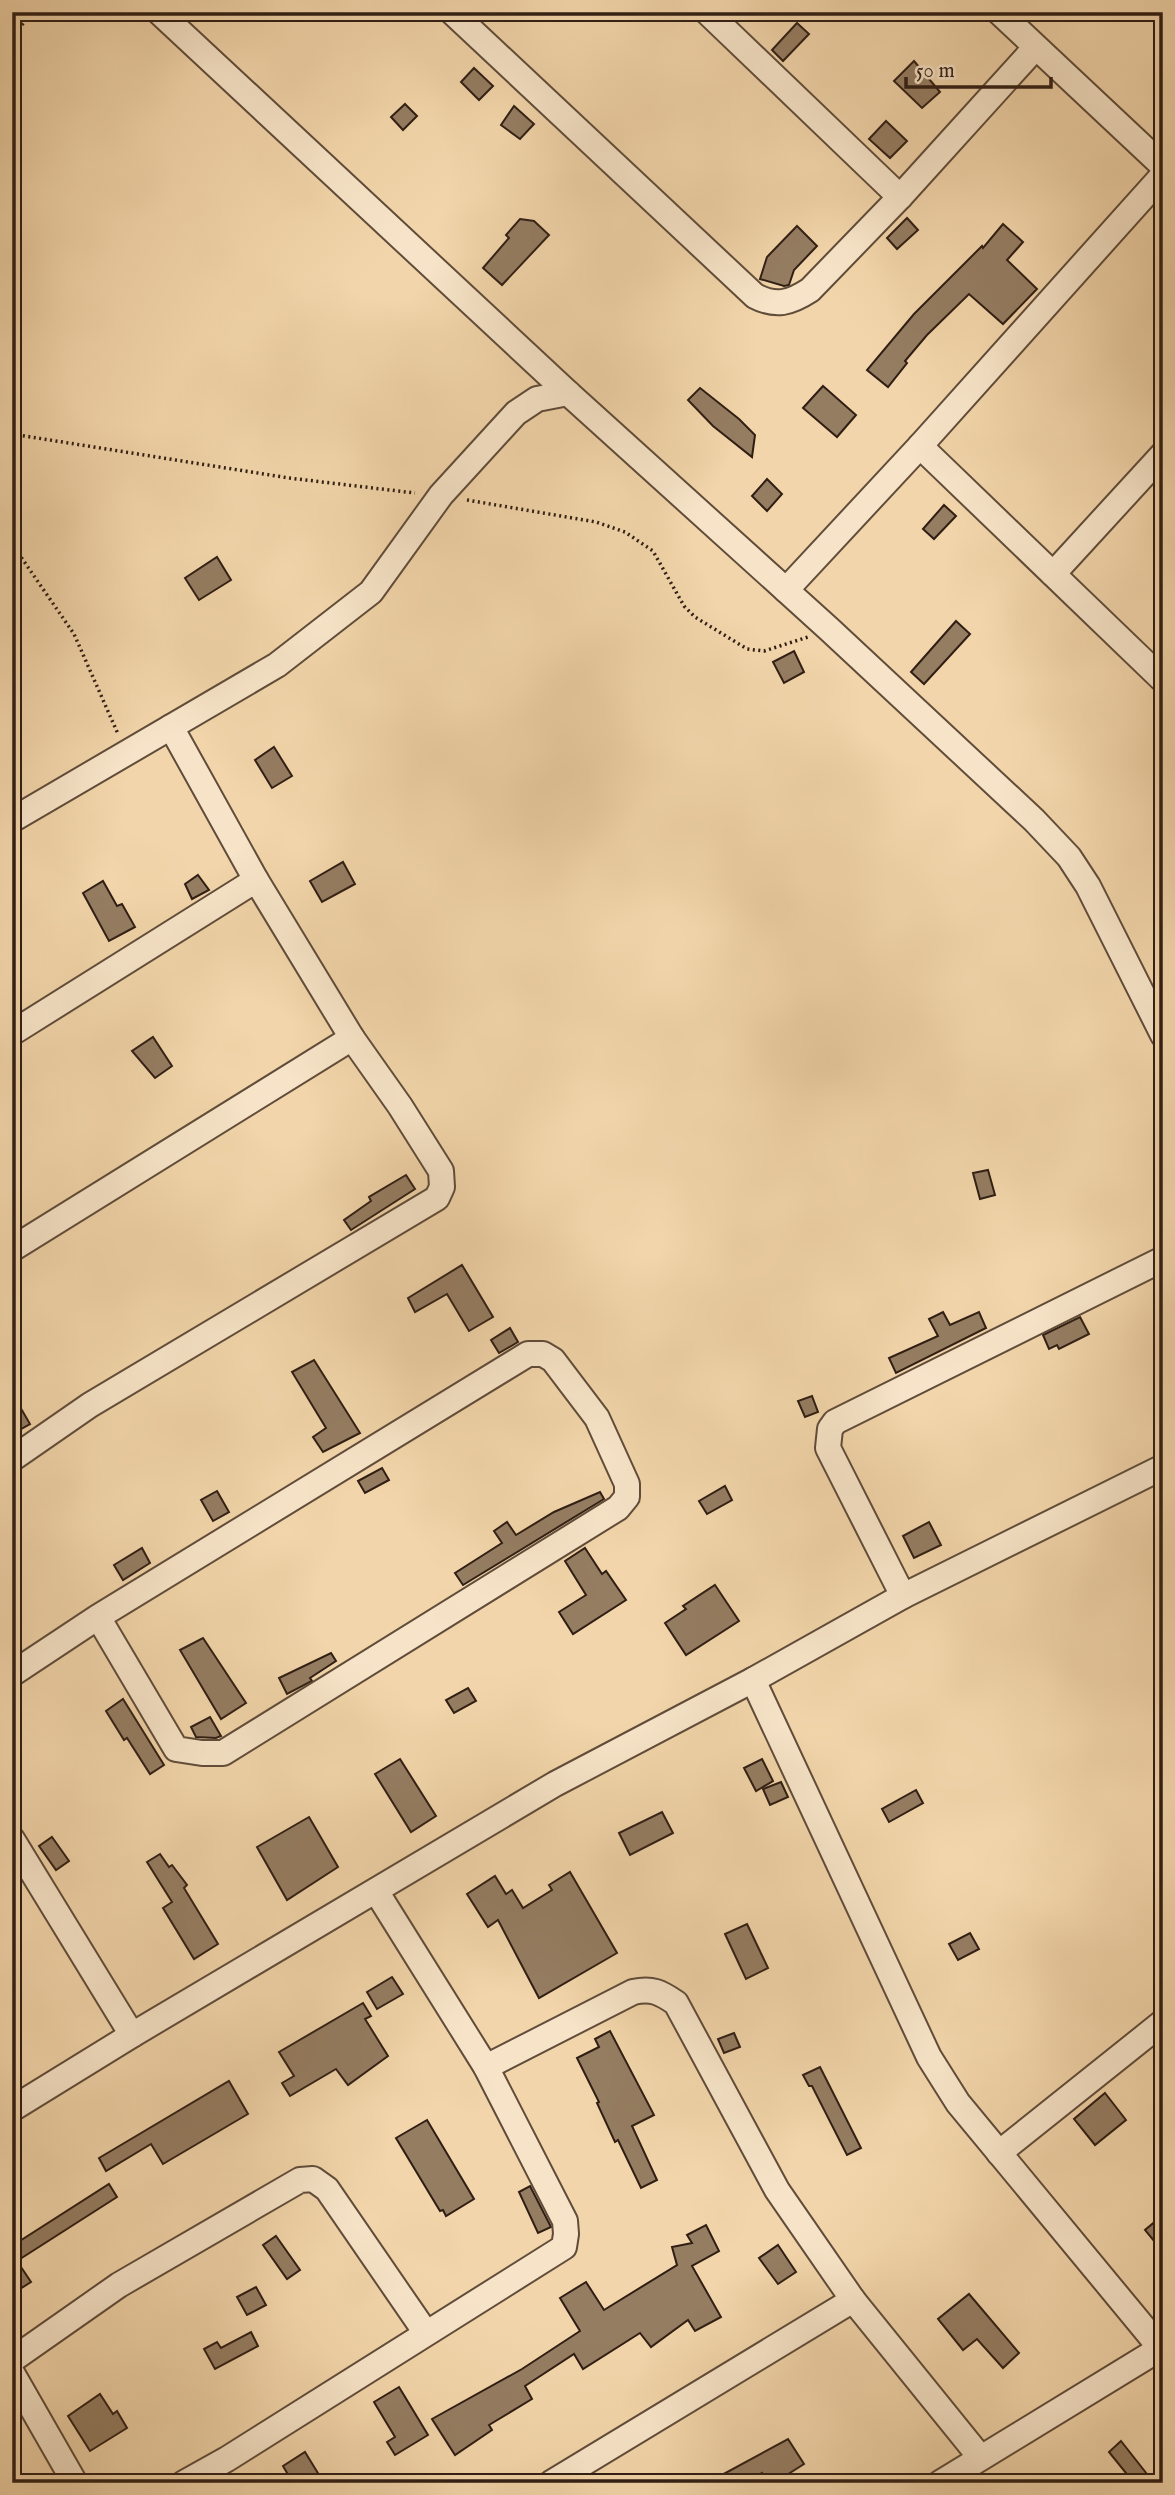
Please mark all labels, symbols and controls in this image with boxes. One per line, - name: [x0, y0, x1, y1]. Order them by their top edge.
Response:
- scale bar: [906, 46, 1051, 90]
- text: 50 m: [916, 58, 955, 85]

